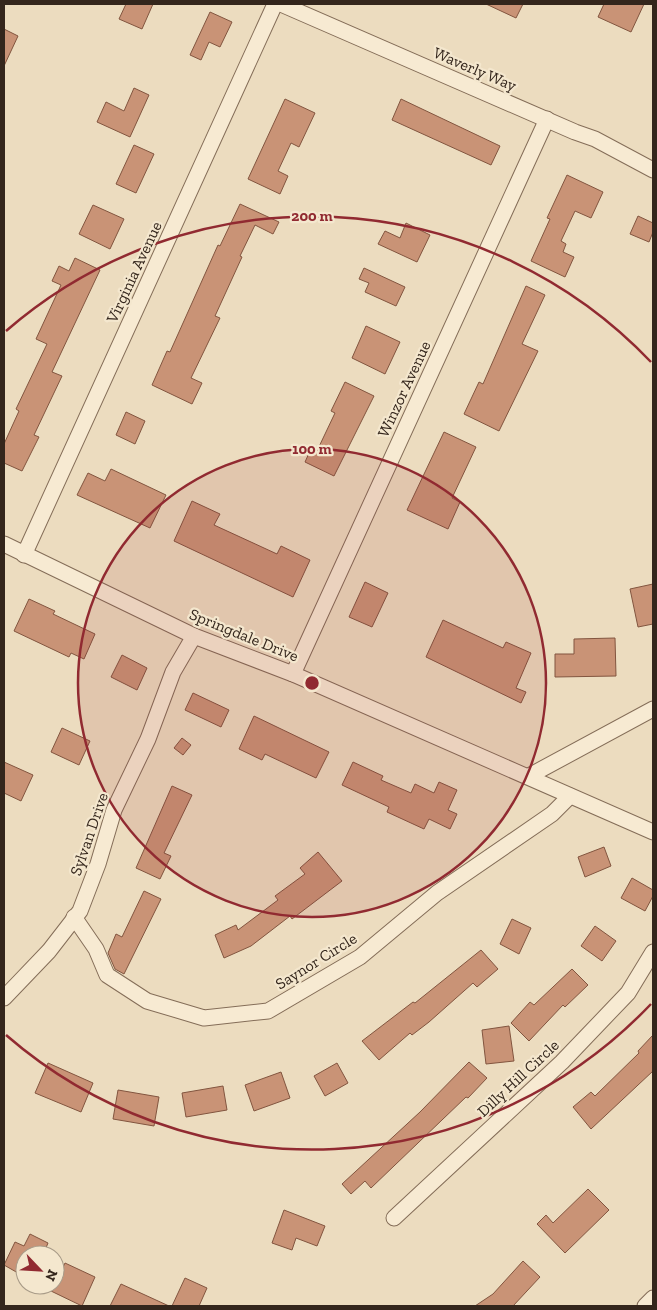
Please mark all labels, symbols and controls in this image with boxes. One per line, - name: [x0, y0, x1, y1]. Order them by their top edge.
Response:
- street label: Waverly Way: [431, 43, 520, 95]
- text: 200 m: [291, 207, 333, 225]
- street label: Virginia Avenue: [102, 218, 166, 327]
- street label: Winzor Avenue: [373, 338, 435, 440]
- text: 100 m: [292, 440, 332, 458]
- street label: Springdale Drive: [187, 604, 301, 666]
- centre of rings: [303, 674, 321, 692]
- street label: Sylvan Drive: [66, 790, 112, 878]
- street label: Saynor Circle: [272, 928, 360, 994]
- street label: Dilly Hill Circle: [473, 1035, 563, 1121]
- north arrow: [15, 1245, 65, 1295]
- text: N: [41, 1267, 61, 1284]

